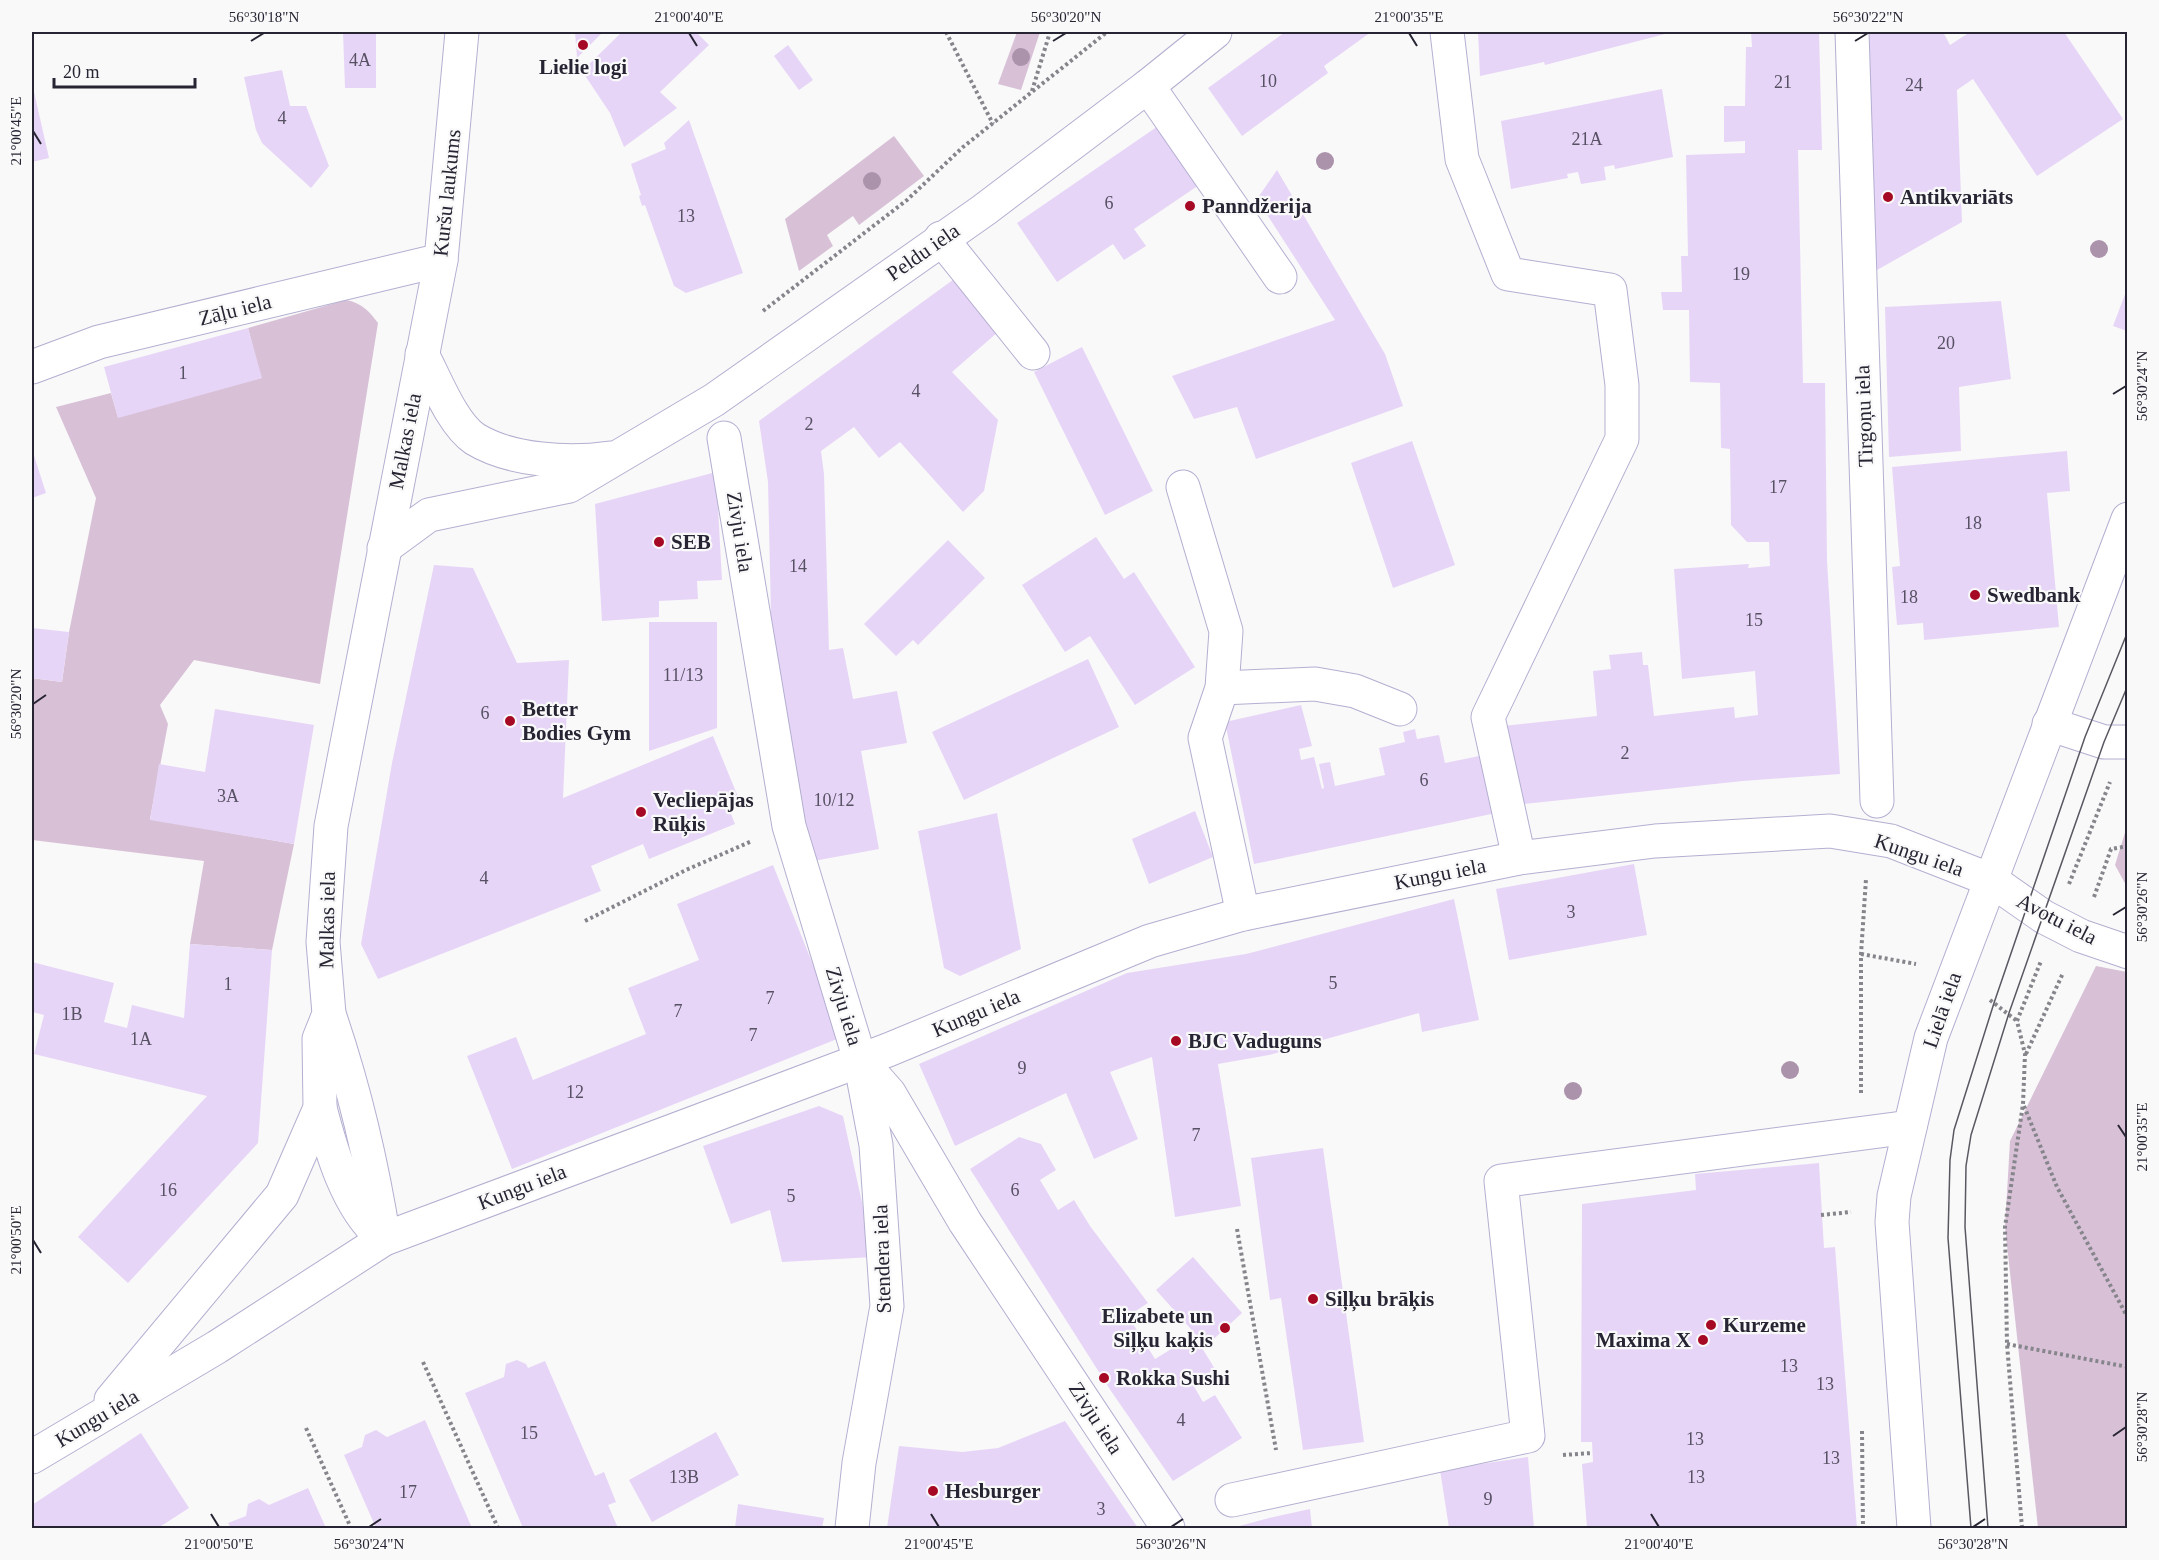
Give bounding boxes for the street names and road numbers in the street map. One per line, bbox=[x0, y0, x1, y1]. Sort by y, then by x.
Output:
street label: Kuršu laukums bbox=[428, 128, 466, 258]
street label: Peldu iela bbox=[882, 218, 965, 286]
street label: Zāļu iela bbox=[196, 289, 274, 331]
street label: Tirgoņu iela bbox=[1850, 364, 1878, 467]
street label: Malkas iela bbox=[384, 390, 426, 491]
street label: Zivju iela bbox=[722, 490, 758, 575]
street label: Kungu iela bbox=[1871, 829, 1967, 882]
street label: Kungu iela bbox=[1392, 853, 1488, 895]
street label: Malkas iela bbox=[314, 870, 340, 969]
street label: Avotu iela bbox=[2013, 889, 2102, 950]
street label: Zivju iela bbox=[821, 964, 868, 1049]
street label: Lielā iela bbox=[1918, 968, 1966, 1051]
street label: Kungu iela bbox=[929, 984, 1024, 1042]
street label: Kungu iela bbox=[474, 1159, 570, 1215]
street label: Stendera iela bbox=[868, 1203, 896, 1314]
street label: Zivju iela bbox=[1064, 1377, 1129, 1459]
street label: Kungu iela bbox=[51, 1383, 143, 1452]

